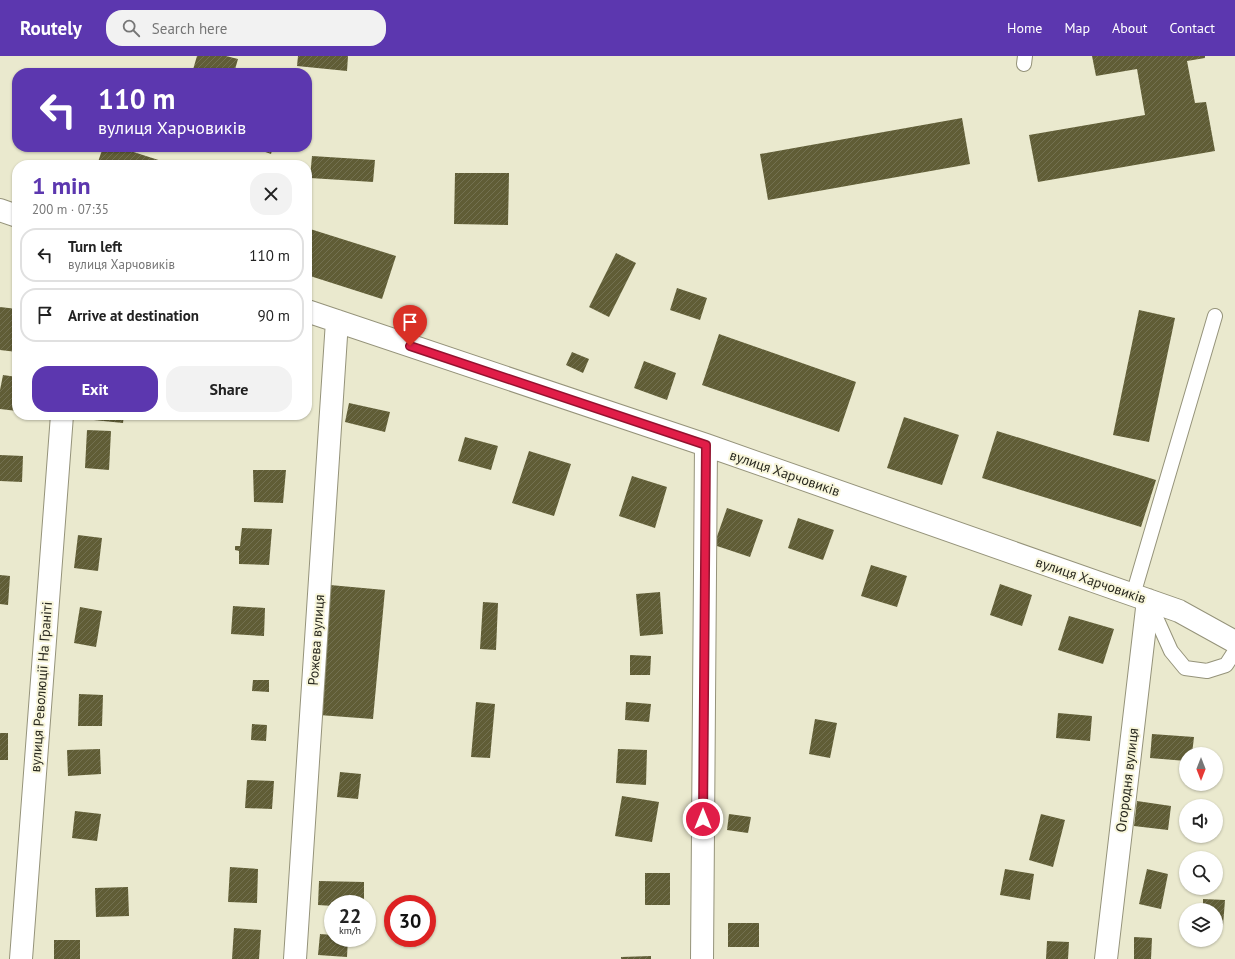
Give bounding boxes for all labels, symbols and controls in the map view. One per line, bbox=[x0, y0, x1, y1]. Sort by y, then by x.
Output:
search box bbox=[106, 10, 386, 46]
text: Routely bbox=[20, 16, 82, 40]
icon: search bbox=[120, 17, 142, 39]
text: Search here bbox=[152, 19, 227, 38]
text: Home bbox=[1007, 19, 1042, 37]
text: Map bbox=[1064, 19, 1090, 37]
text: About bbox=[1112, 19, 1148, 37]
text: Contact bbox=[1170, 19, 1215, 37]
text: 110 m bbox=[98, 80, 175, 117]
icon: left bbox=[32, 84, 84, 136]
text: вулиця Харчовиків bbox=[98, 116, 246, 139]
text: 1 min bbox=[32, 170, 91, 201]
button: close bbox=[250, 173, 292, 215]
text: 200 m · 07:35 bbox=[32, 201, 109, 218]
text: Turn left bbox=[68, 237, 122, 256]
icon: left bbox=[34, 244, 56, 266]
text: 110 m bbox=[249, 246, 290, 265]
text: вулиця Харчовиків bbox=[68, 256, 175, 273]
icon: arrive bbox=[34, 304, 56, 326]
pin bbox=[393, 305, 427, 346]
text: Arrive at destination bbox=[68, 306, 199, 325]
text: 90 m bbox=[257, 306, 290, 325]
icon: arrive bbox=[399, 311, 421, 333]
button: Exit bbox=[32, 366, 158, 412]
button: Share bbox=[166, 366, 292, 412]
street label: вулиця Харчовиків bbox=[728, 446, 842, 500]
street label: вулиця Харчовиків bbox=[1034, 553, 1148, 607]
street label: Рожева вулиця bbox=[304, 594, 328, 686]
street label: вулиця Революції На Граніті bbox=[26, 601, 56, 773]
street label: Огородня вулиця bbox=[1112, 727, 1142, 833]
north arrow bbox=[1179, 747, 1223, 791]
map controls bbox=[1179, 747, 1223, 947]
position arrow bbox=[682, 798, 724, 840]
button: sound bbox=[1179, 799, 1223, 843]
button: search bbox=[1179, 851, 1223, 895]
speed limit sign: 30 bbox=[384, 895, 436, 947]
text: 22 bbox=[339, 903, 361, 929]
button: layers bbox=[1179, 903, 1223, 947]
text: km/h bbox=[339, 924, 361, 937]

